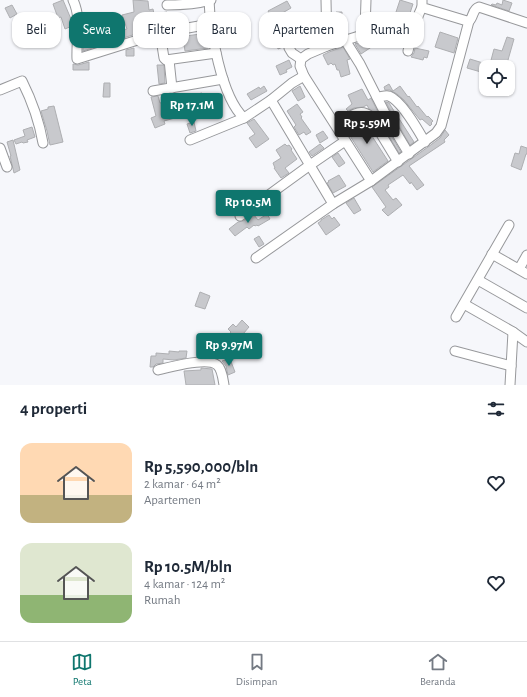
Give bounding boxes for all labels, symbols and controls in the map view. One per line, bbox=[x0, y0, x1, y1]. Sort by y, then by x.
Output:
chip: Beli bbox=[12, 12, 61, 48]
chip: Sewa bbox=[69, 12, 125, 48]
chip: Filter bbox=[133, 12, 189, 48]
chip: Baru bbox=[197, 12, 251, 48]
chip: Apartemen bbox=[259, 12, 348, 48]
chip: Rumah bbox=[356, 12, 424, 48]
map controls bbox=[479, 60, 515, 96]
button: locate bbox=[479, 60, 515, 96]
pin: Rp 17.1M bbox=[151, 93, 233, 127]
text: Rp 17.1M bbox=[170, 99, 214, 112]
pin: Rp 5.59M bbox=[326, 111, 408, 145]
text: Rp 5.59M bbox=[344, 117, 390, 130]
pin: Rp 10.5M bbox=[207, 190, 289, 224]
text: Rp 10.5M bbox=[225, 196, 271, 209]
pin: Rp 9.97M bbox=[188, 333, 270, 367]
text: Rp 9.97M bbox=[205, 339, 253, 352]
icon: filters bbox=[485, 398, 507, 420]
text: 4 properti bbox=[20, 400, 87, 417]
text: Rp 5,590,000/bln bbox=[144, 458, 258, 475]
icon: home bbox=[52, 459, 100, 507]
icon: heart bbox=[485, 472, 507, 494]
text: 2 kamar · 64 m² bbox=[144, 478, 221, 491]
text: Apartemen bbox=[144, 494, 201, 507]
text: Rp 10.5M/bln bbox=[144, 558, 232, 575]
icon: home bbox=[52, 559, 100, 607]
icon: heart bbox=[485, 572, 507, 594]
text: 4 kamar · 124 m² bbox=[144, 578, 225, 591]
text: Rumah bbox=[144, 594, 181, 607]
tab: Peta bbox=[71, 651, 93, 688]
tab: Disimpan bbox=[236, 651, 277, 688]
tab: Beranda bbox=[420, 651, 456, 688]

